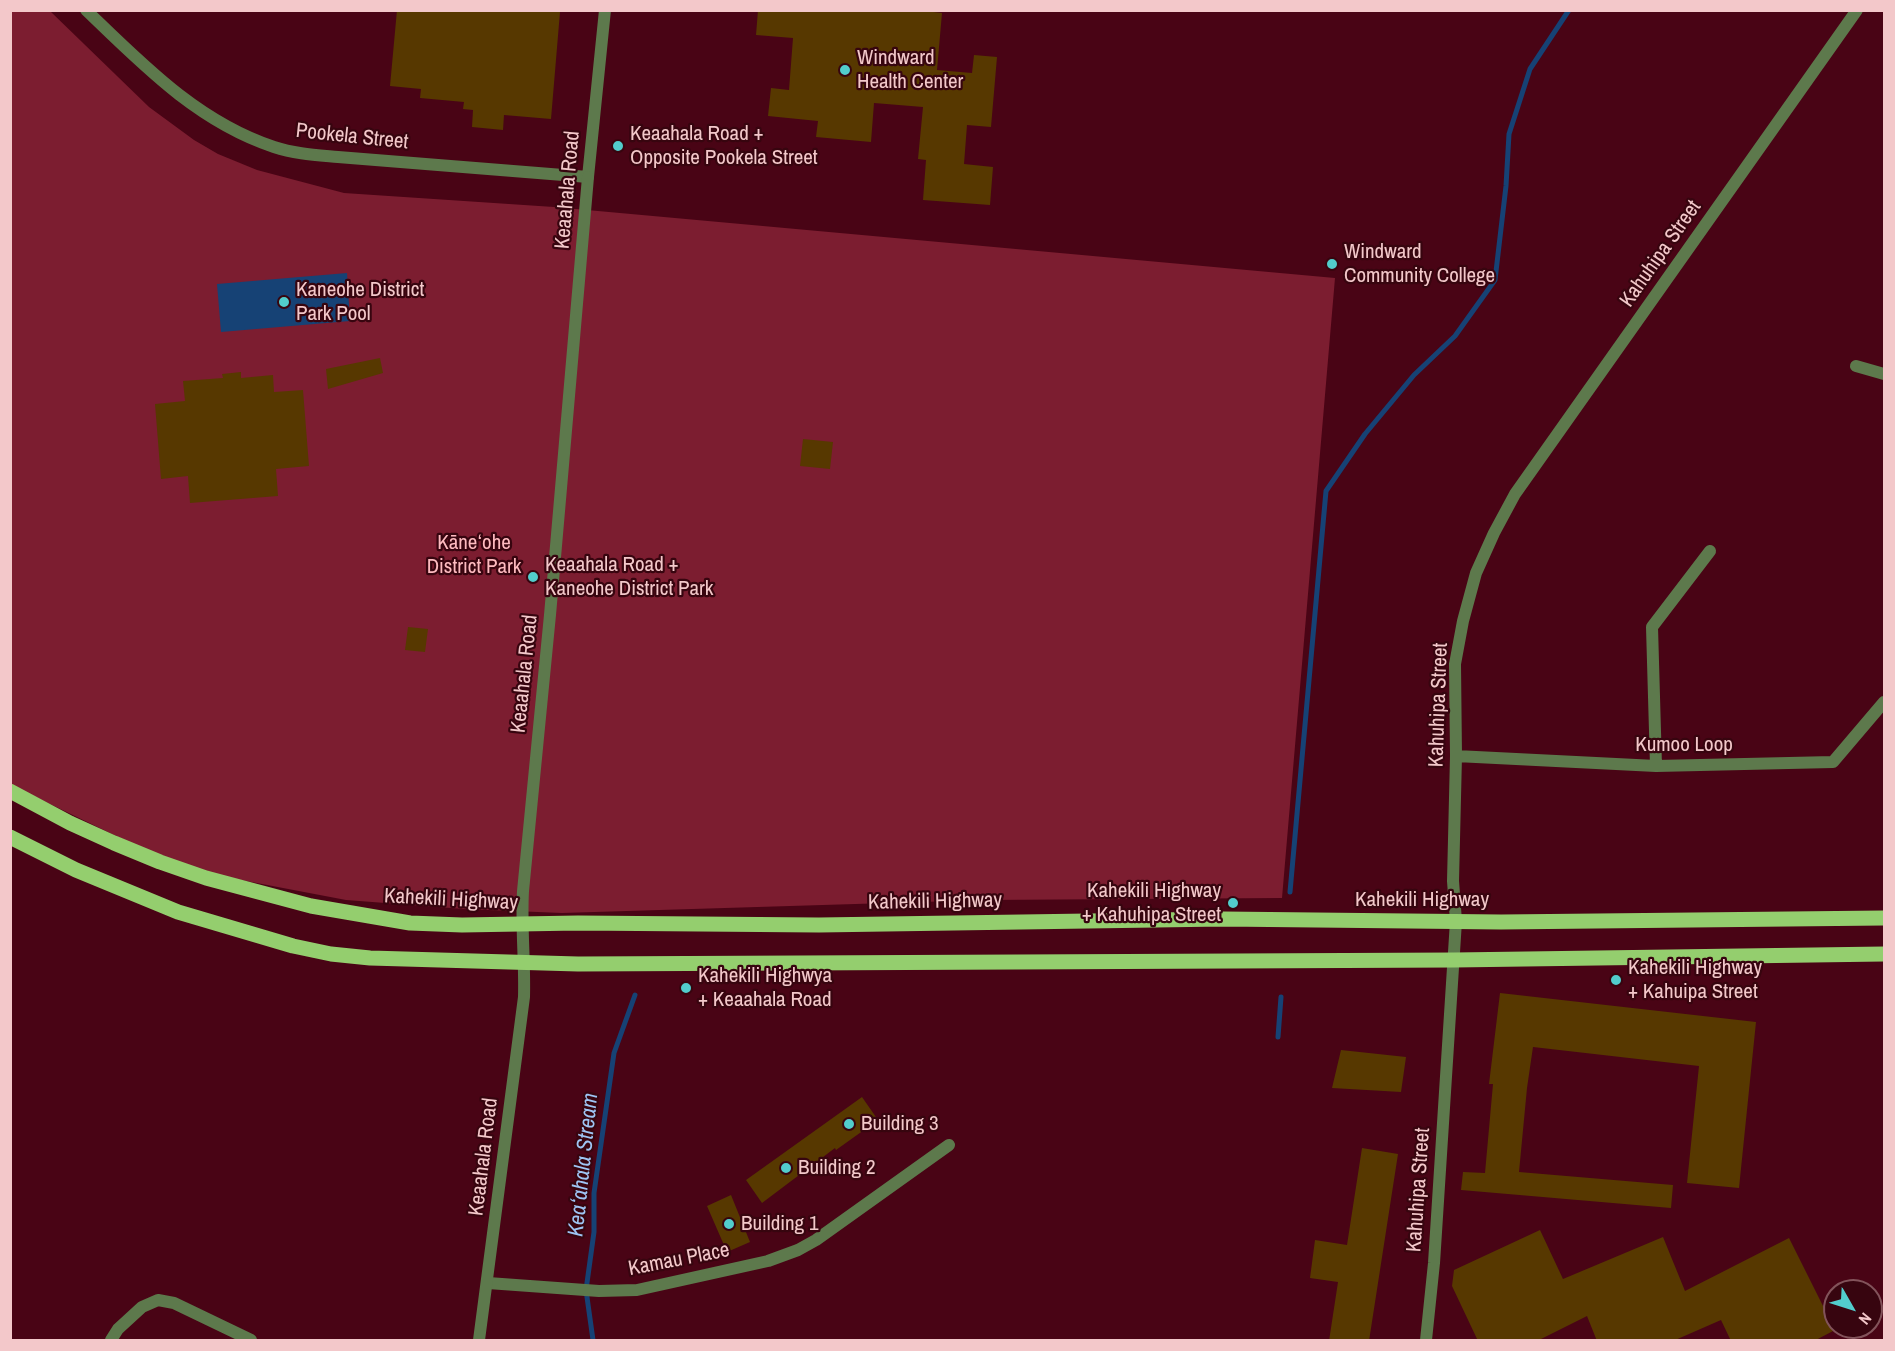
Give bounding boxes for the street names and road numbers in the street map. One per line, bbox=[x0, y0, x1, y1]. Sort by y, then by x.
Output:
street label: Pookela Street bbox=[295, 119, 409, 155]
street label: Keaahala Road bbox=[550, 130, 586, 250]
street label: Kahuhipa Street bbox=[1615, 196, 1707, 312]
street label: Keaahala Road bbox=[506, 614, 544, 734]
street label: Kahuhipa Street bbox=[1424, 642, 1454, 768]
street label: Kumoo Loop bbox=[1635, 732, 1733, 758]
street label: Kahekili Highway bbox=[383, 884, 519, 916]
street label: Kahekili Highway bbox=[1355, 887, 1489, 913]
street label: Kahekili Highway bbox=[868, 888, 1002, 916]
street label: Keaahala Road bbox=[464, 1097, 504, 1217]
street label: Kahuhipa Street bbox=[1402, 1127, 1436, 1253]
street label: Kamau Place bbox=[626, 1238, 732, 1282]

